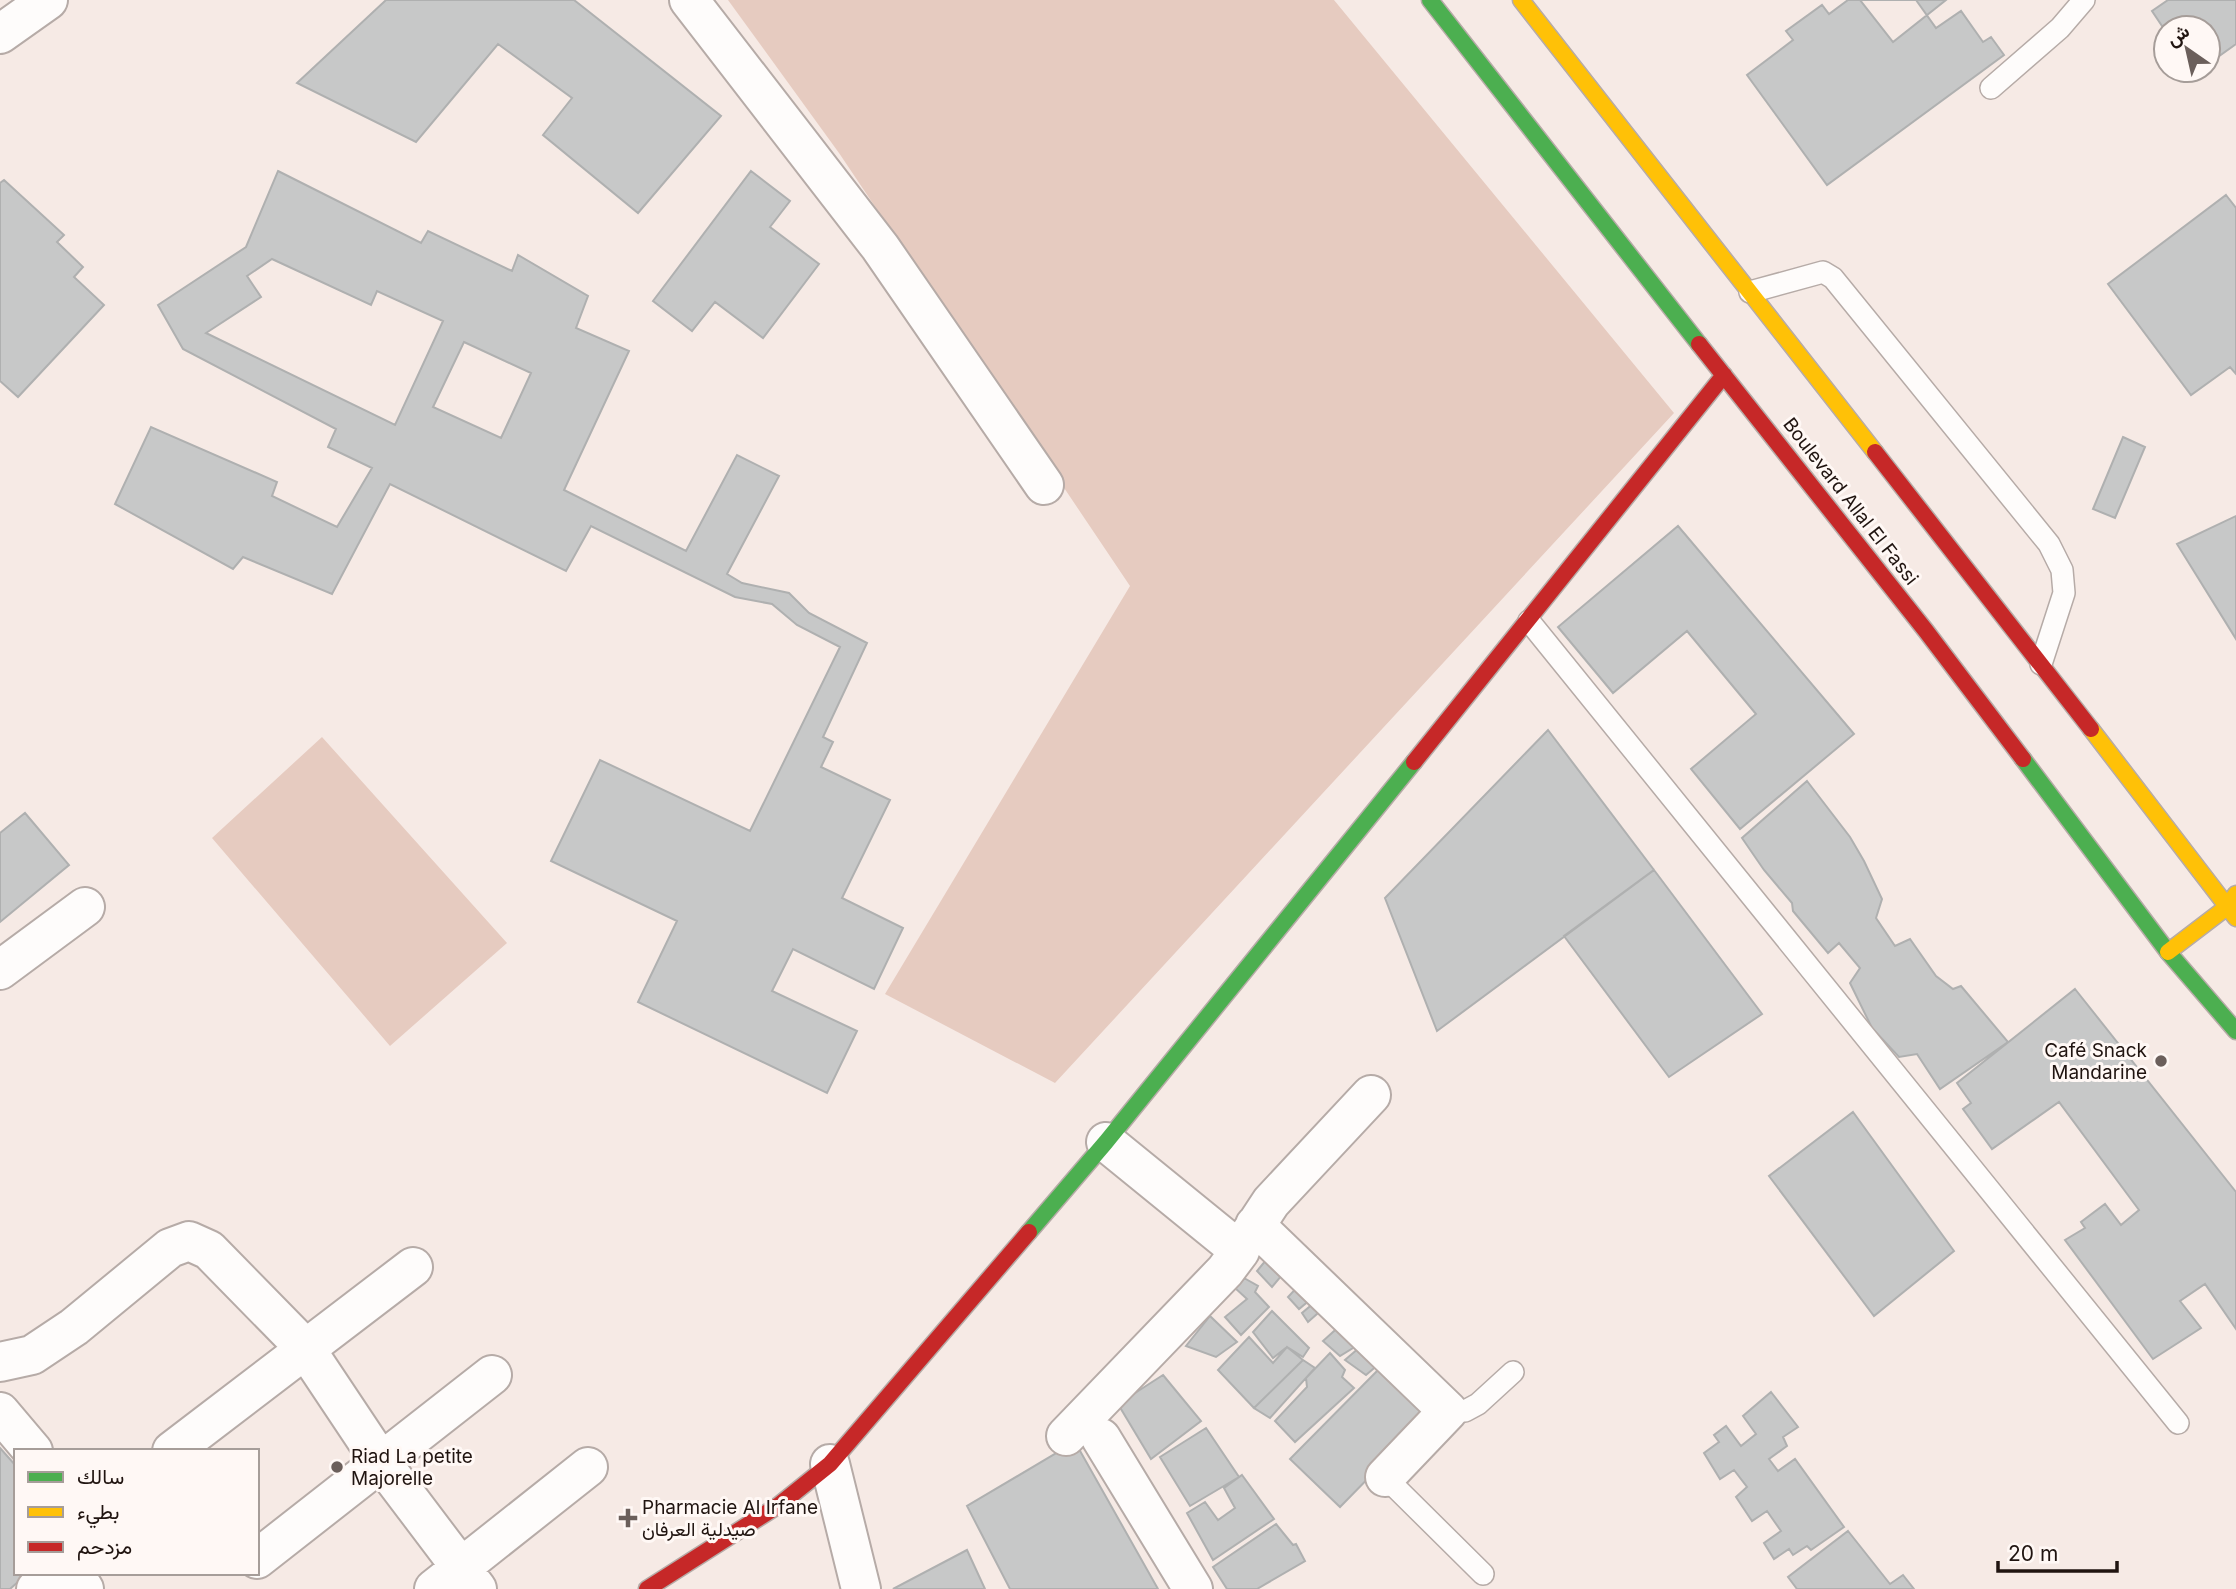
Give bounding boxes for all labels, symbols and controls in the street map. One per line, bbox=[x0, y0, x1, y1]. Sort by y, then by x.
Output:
north arrow bbox=[2152, 14, 2222, 84]
text: ش bbox=[2162, 19, 2194, 51]
street label: Boulevard Allal El Fassi bbox=[1778, 413, 1923, 589]
place label: Café Snack Mandarine bbox=[2044, 1039, 2148, 1084]
marker: Café Snack Mandarine bbox=[2153, 1053, 2169, 1069]
place label: Riad La petite Majorelle bbox=[351, 1445, 473, 1490]
legend bbox=[14, 1449, 259, 1575]
marker: Riad La petite Majorelle bbox=[329, 1459, 345, 1475]
text: سالك bbox=[77, 1464, 124, 1489]
place label: Pharmacie Al Irfane صيدلية العرفان bbox=[642, 1496, 818, 1541]
text: بطيء bbox=[77, 1499, 120, 1529]
marker: Pharmacie Al Irfane صيدلية العرفان bbox=[620, 1510, 636, 1526]
scale bar bbox=[1998, 1530, 2117, 1574]
text: مزدحم bbox=[77, 1534, 132, 1561]
text: 20 m bbox=[2008, 1541, 2058, 1566]

